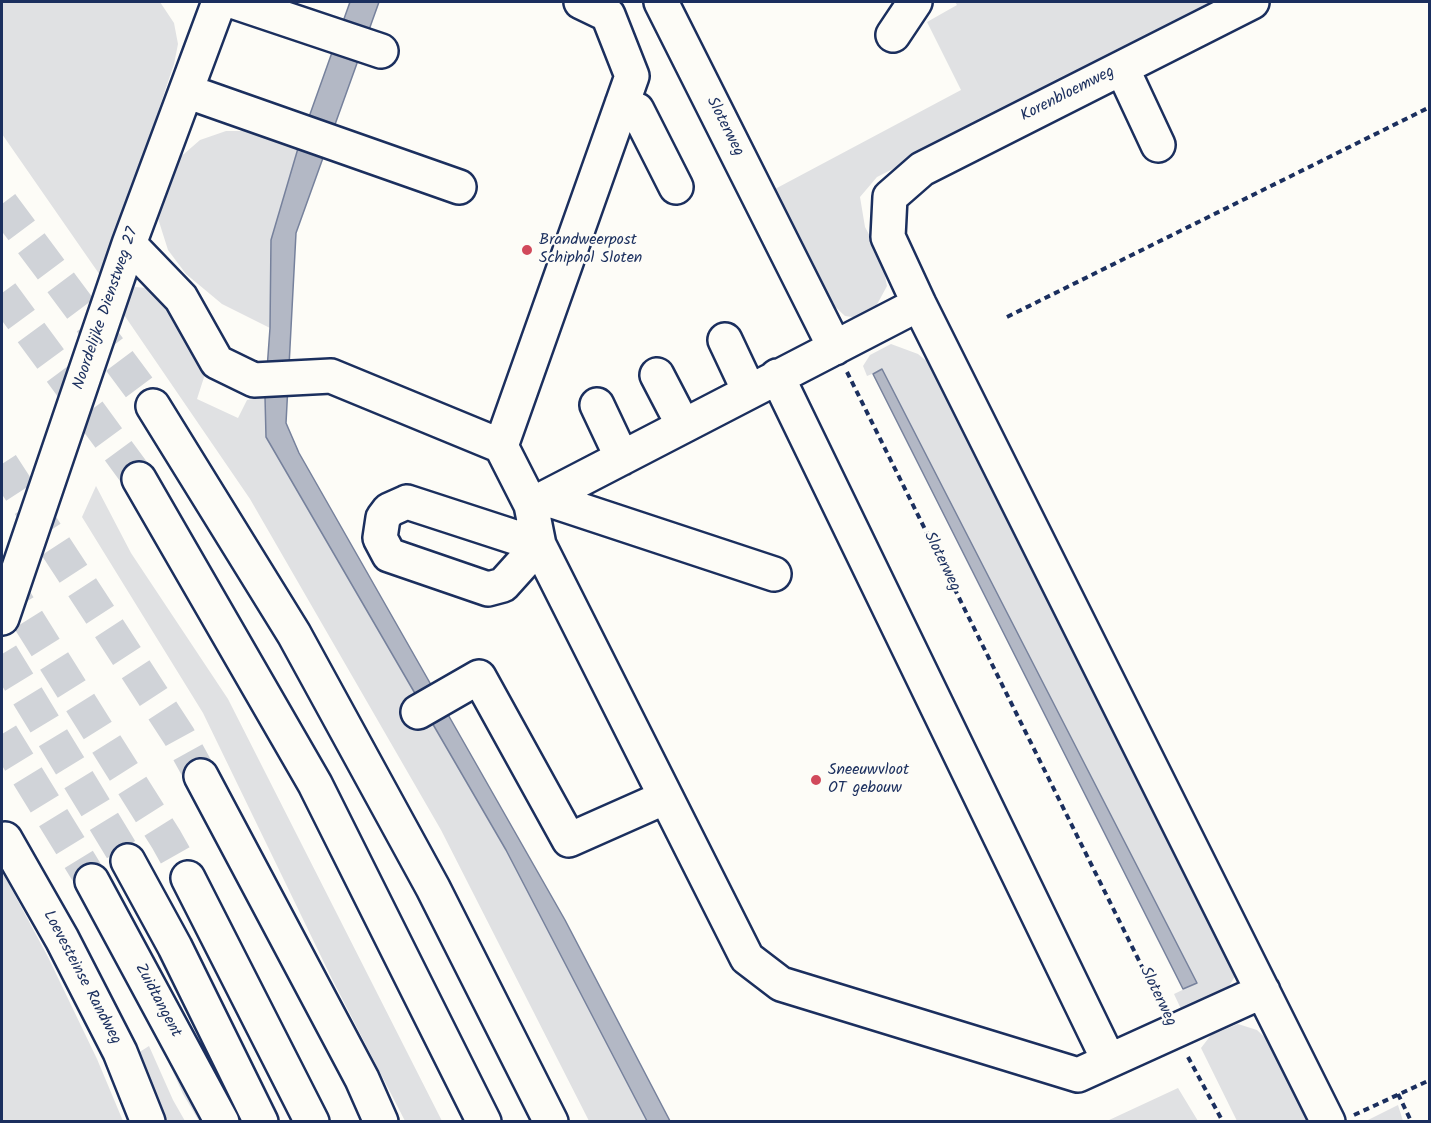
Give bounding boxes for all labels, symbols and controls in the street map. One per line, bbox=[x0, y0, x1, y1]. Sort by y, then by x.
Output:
street label: Korenbloemweg bbox=[1018, 63, 1118, 127]
street label: Sloterweg bbox=[701, 94, 747, 160]
street label: Noordelijke Dienstweg 27 bbox=[70, 225, 144, 393]
place label: Brandweerpost Schiphol Sloten bbox=[539, 231, 642, 269]
marker: Brandweerpost Schiphol Sloten bbox=[520, 243, 534, 257]
street label: Sloterweg bbox=[918, 529, 964, 595]
place label: Sneeuwvloot OT gebouw bbox=[828, 761, 909, 799]
marker: Sneeuwvloot OT gebouw bbox=[809, 773, 823, 787]
street label: Loevesteinse Randweg bbox=[38, 908, 124, 1048]
street label: Zuidtangent bbox=[129, 961, 185, 1041]
street label: Sloterweg bbox=[1134, 964, 1180, 1030]

